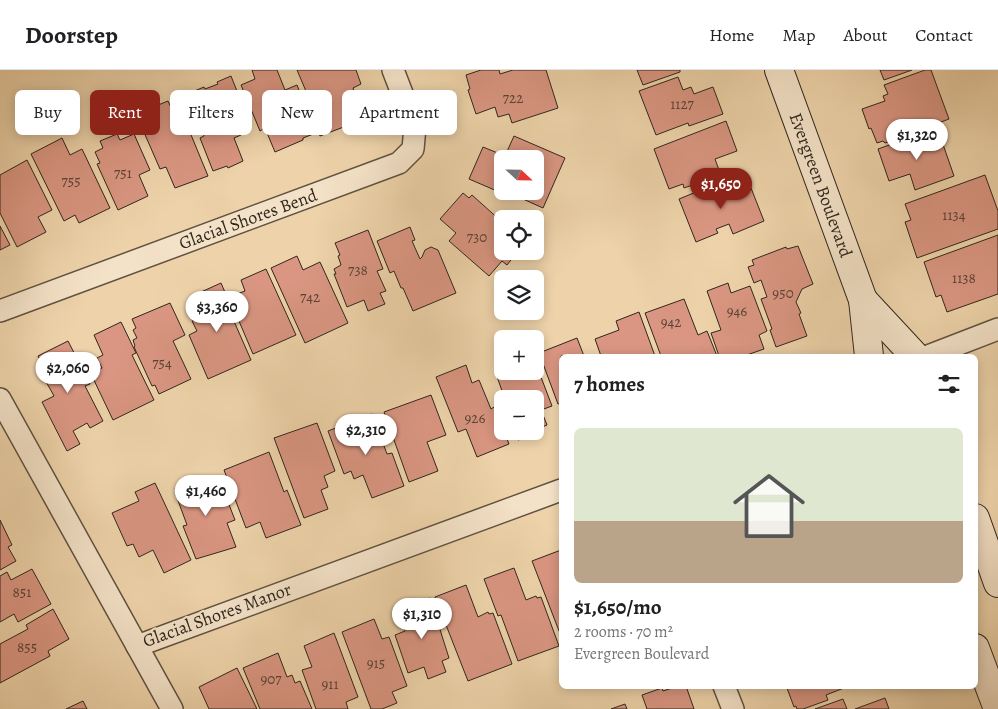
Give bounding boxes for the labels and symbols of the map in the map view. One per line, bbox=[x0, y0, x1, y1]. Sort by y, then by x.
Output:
house number: 722 bbox=[503, 88, 523, 108]
house number: 1127 bbox=[670, 94, 695, 114]
street label: Evergreen Boulevard bbox=[784, 109, 858, 261]
pin: $1,320 bbox=[876, 118, 958, 161]
north arrow bbox=[494, 150, 544, 200]
house number: 751 bbox=[114, 163, 132, 183]
pin: $1,650 bbox=[680, 168, 762, 210]
house number: 755 bbox=[61, 171, 81, 191]
street label: Glacial Shores Bend bbox=[176, 183, 321, 255]
house number: 1134 bbox=[942, 205, 966, 225]
house number: 730 bbox=[467, 227, 487, 247]
house number: 738 bbox=[348, 260, 368, 280]
house number: 1138 bbox=[952, 268, 976, 288]
house number: 950 bbox=[772, 283, 794, 303]
house number: 742 bbox=[300, 287, 320, 307]
pin: $3,360 bbox=[176, 290, 258, 333]
house number: 946 bbox=[727, 301, 747, 321]
house number: 942 bbox=[661, 312, 681, 332]
pin: $2,060 bbox=[27, 352, 109, 394]
house number: 754 bbox=[152, 353, 172, 373]
house number: 926 bbox=[465, 408, 486, 428]
pin: $2,310 bbox=[325, 414, 407, 456]
pin: $1,460 bbox=[165, 474, 247, 517]
street label: Glacial Shores Manor bbox=[139, 577, 295, 653]
house number: 851 bbox=[13, 582, 31, 602]
pin: $1,310 bbox=[381, 598, 463, 640]
house number: 855 bbox=[17, 637, 37, 657]
house number: 915 bbox=[367, 653, 385, 673]
house number: 907 bbox=[260, 669, 282, 689]
house number: 911 bbox=[321, 674, 339, 694]

